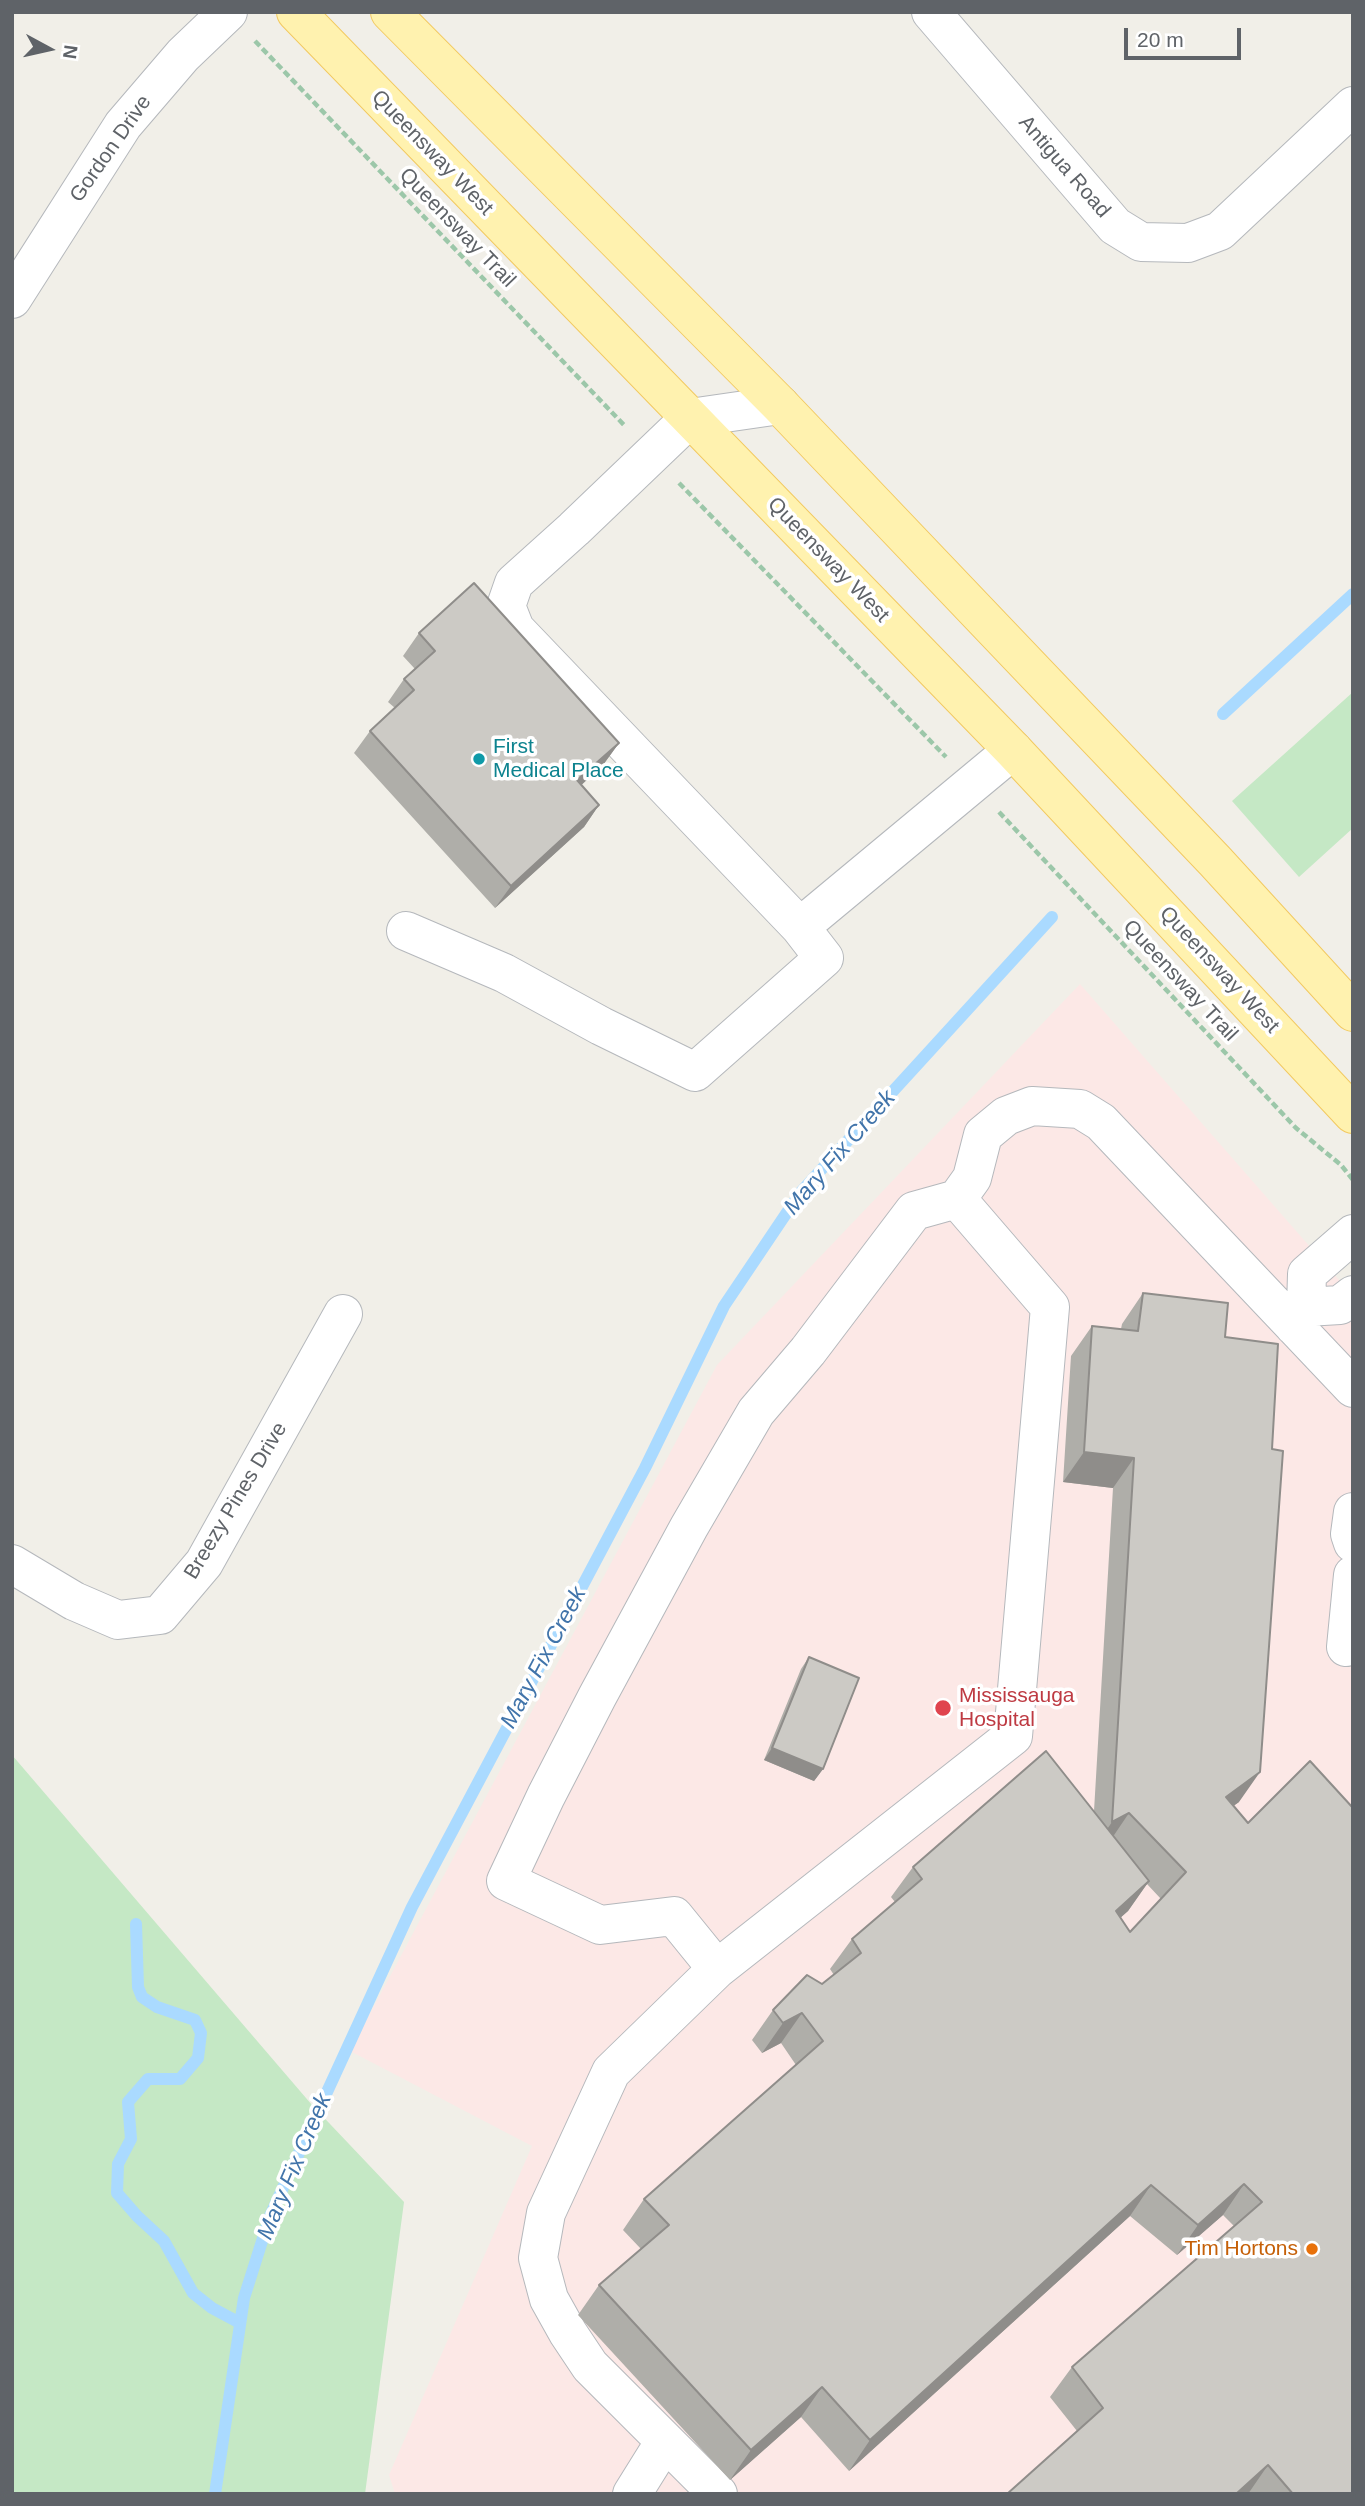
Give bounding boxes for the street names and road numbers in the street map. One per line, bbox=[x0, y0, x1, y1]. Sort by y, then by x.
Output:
street label: Queensway West bbox=[366, 85, 498, 221]
street label: Gordon Drive bbox=[65, 91, 157, 207]
street label: Antigua Road bbox=[1013, 111, 1115, 223]
street label: Queensway Trail bbox=[393, 163, 521, 293]
street label: Queensway West bbox=[762, 492, 894, 628]
street label: Queensway West bbox=[1154, 901, 1284, 1039]
street label: Queensway Trail bbox=[1117, 915, 1243, 1047]
street label: Breezy Pines Drive bbox=[179, 1418, 293, 1584]

